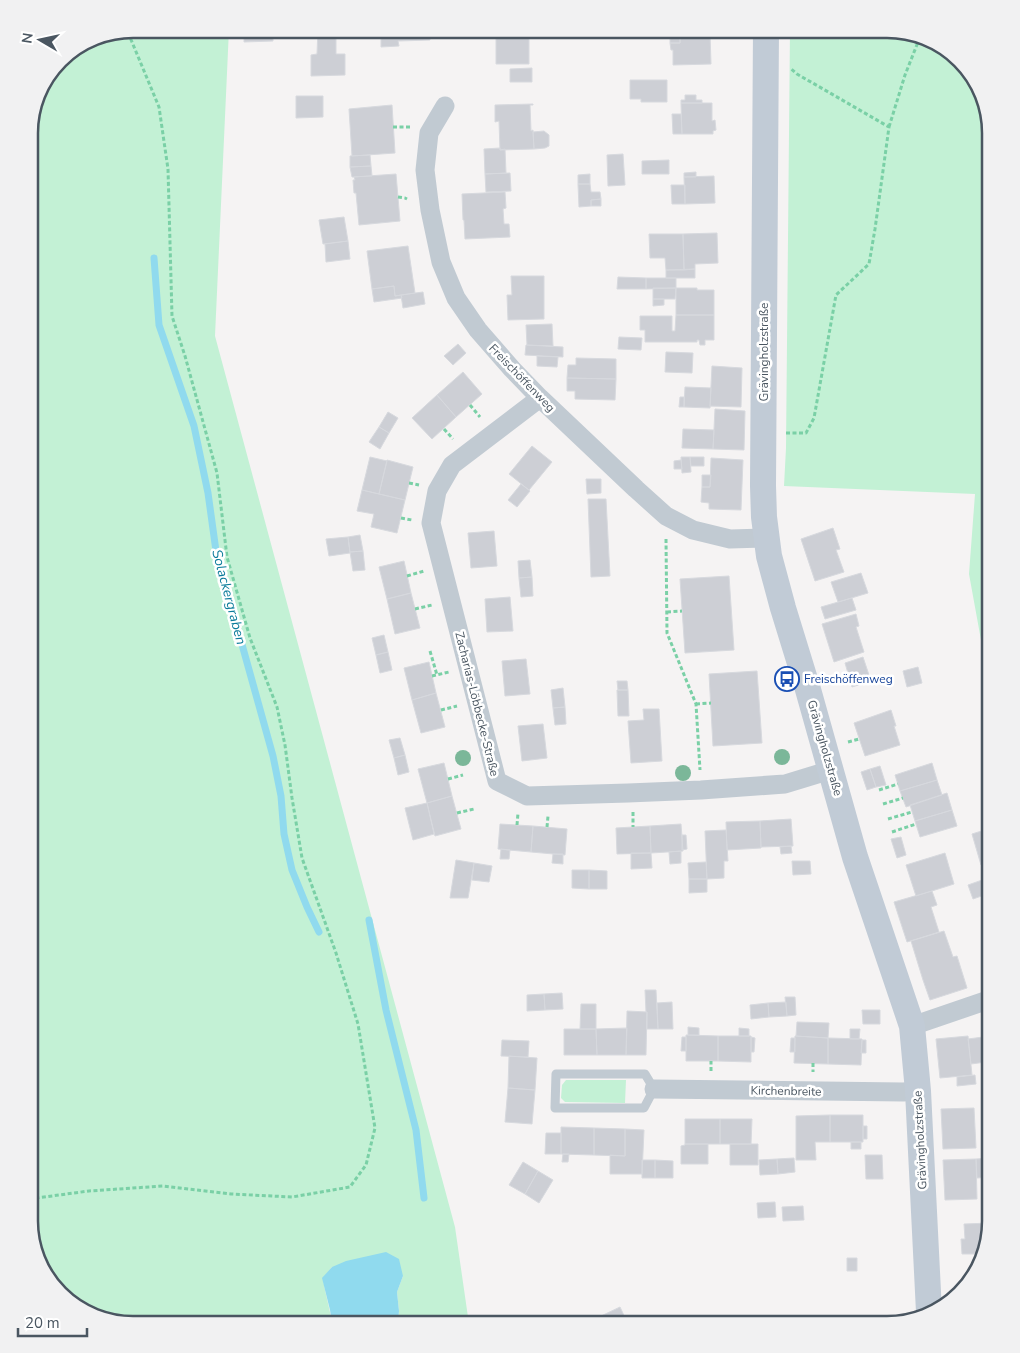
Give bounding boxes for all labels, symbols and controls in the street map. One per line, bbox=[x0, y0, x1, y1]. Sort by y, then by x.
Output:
north arrow bbox=[15, 15, 65, 65]
text: N bbox=[17, 31, 38, 45]
street label: Grävingholzstraße bbox=[756, 303, 772, 401]
street label: Freischöffenweg bbox=[485, 341, 559, 415]
water label: Solackergraben bbox=[207, 547, 251, 647]
street label: Zacharias-Löbbecke-Straße bbox=[451, 630, 503, 778]
bus stop icon: Freischöffenweg bbox=[774, 666, 800, 692]
place label: Freischöffenweg bbox=[804, 671, 893, 687]
street label: Grävingholzstraße bbox=[804, 698, 846, 798]
street label: Kirchenbreite bbox=[750, 1082, 822, 1100]
street label: Grävingholzstraße bbox=[909, 1090, 931, 1190]
scale bar bbox=[18, 1306, 86, 1338]
text: 20 m bbox=[25, 1313, 60, 1333]

